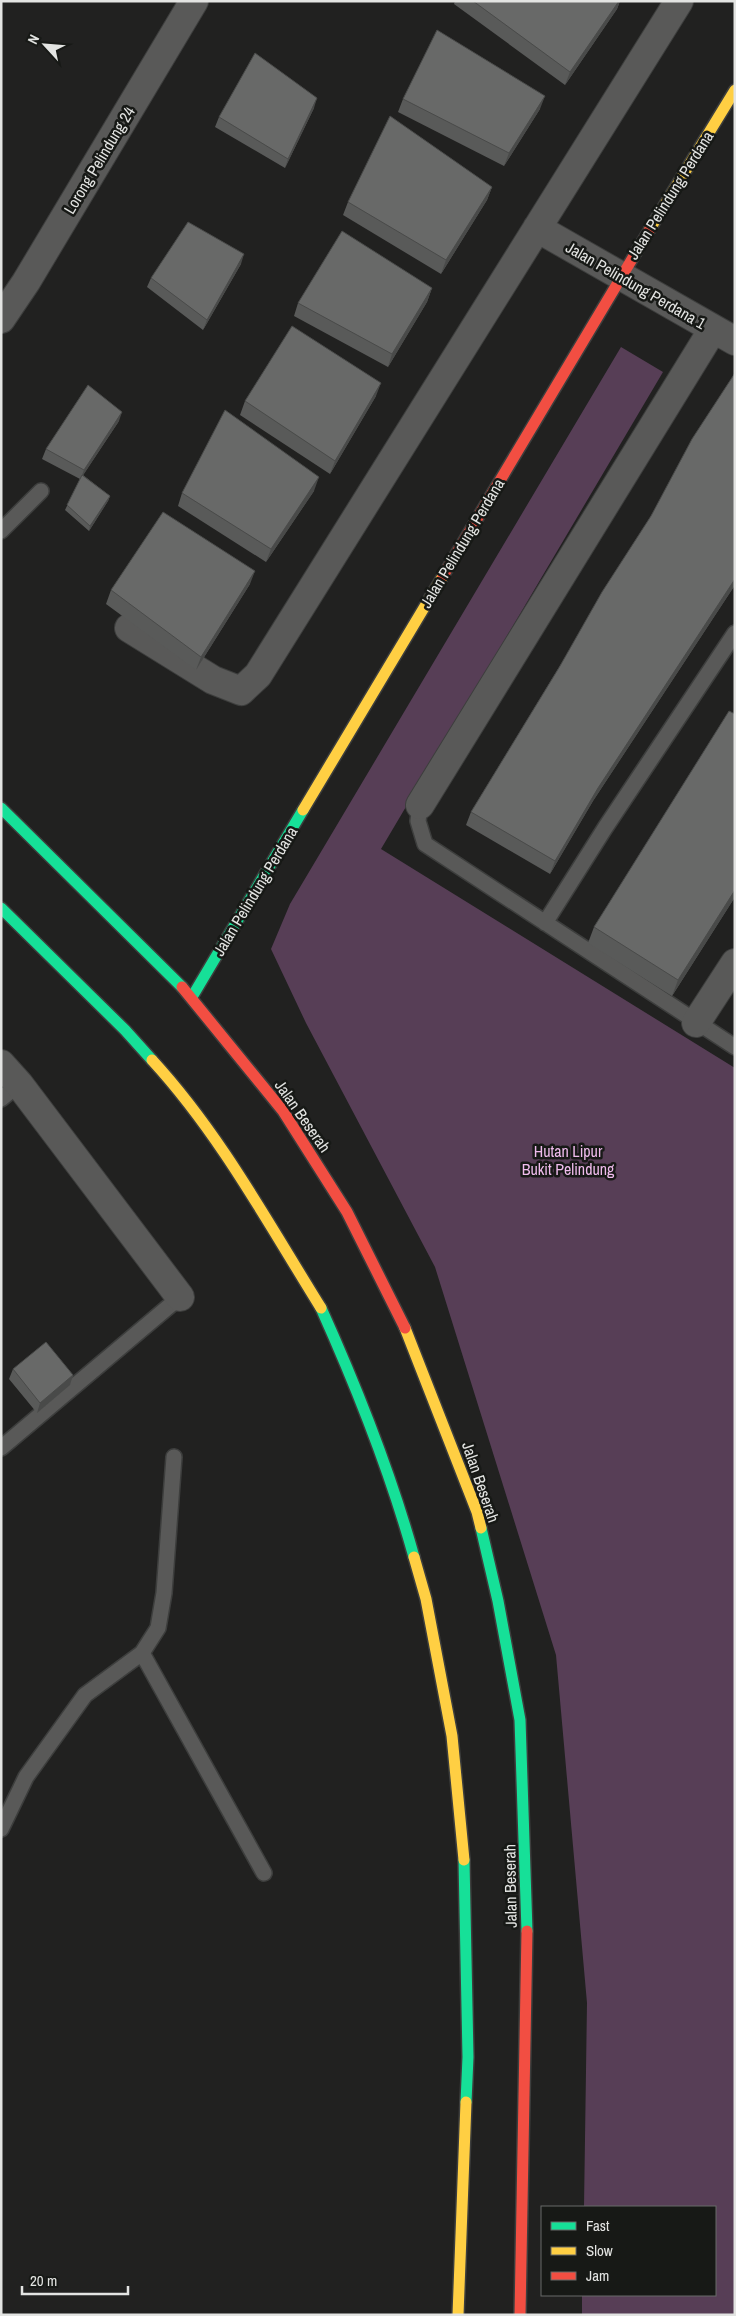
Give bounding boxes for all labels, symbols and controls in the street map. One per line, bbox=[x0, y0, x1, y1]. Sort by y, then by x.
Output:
north arrow bbox=[20, 20, 70, 70]
text: N bbox=[23, 32, 43, 47]
street label: Lorong Pelindung 24 bbox=[58, 102, 140, 218]
street label: Jalan Pelindung Perdana bbox=[622, 126, 719, 263]
street label: Jalan Pelindung Perdana 1 bbox=[562, 236, 711, 334]
street label: Jalan Pelindung Perdana bbox=[415, 474, 510, 612]
street label: Jalan Pelindung Perdana bbox=[208, 822, 303, 960]
street label: Jalan Beserah bbox=[270, 1075, 336, 1157]
park label: Hutan Lipur Bukit Pelindung bbox=[522, 1140, 615, 1180]
street label: Jalan Beserah bbox=[457, 1439, 505, 1525]
street label: Jalan Beserah bbox=[498, 1844, 522, 1928]
legend bbox=[541, 2206, 716, 2296]
text: Fast bbox=[586, 2215, 610, 2236]
text: Slow bbox=[586, 2240, 613, 2261]
scale bar bbox=[22, 2264, 129, 2296]
text: Jam bbox=[586, 2265, 609, 2286]
text: 20 m bbox=[30, 2270, 57, 2291]

